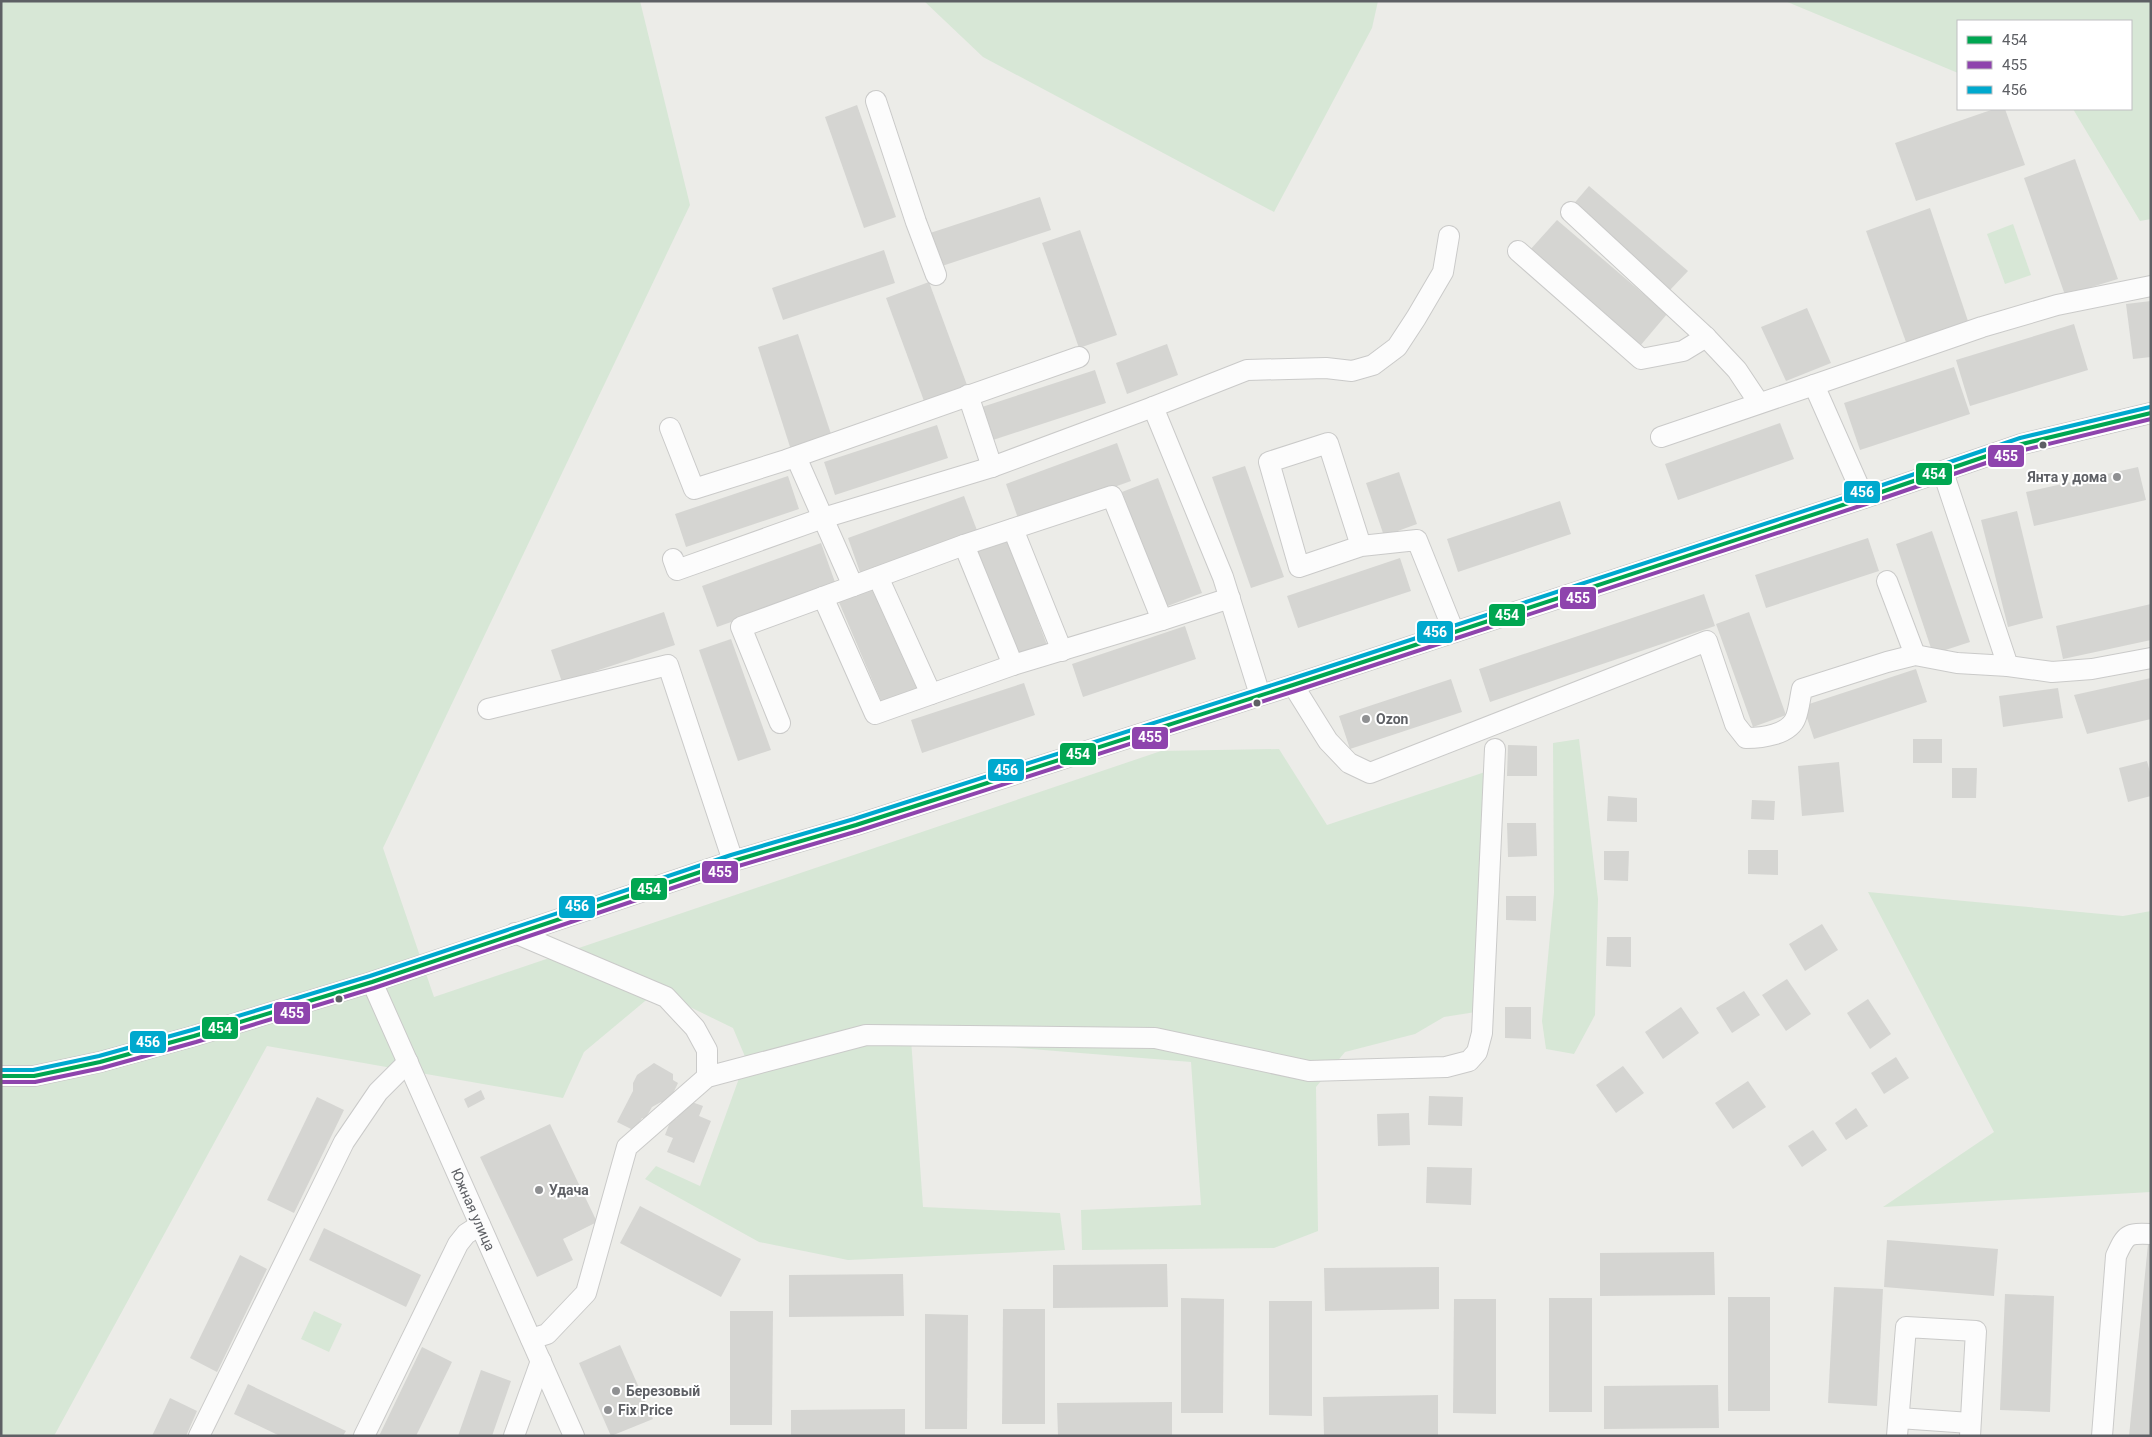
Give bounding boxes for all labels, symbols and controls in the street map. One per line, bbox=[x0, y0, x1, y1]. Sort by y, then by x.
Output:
legend bbox=[1957, 20, 2132, 110]
text: 454 bbox=[2002, 31, 2028, 49]
text: 455 bbox=[2002, 56, 2027, 74]
text: 456 bbox=[2002, 81, 2027, 99]
unlabelled marker bbox=[2038, 440, 2048, 450]
line badge: 455 bbox=[1987, 444, 2025, 468]
text: 455 bbox=[1994, 448, 2018, 464]
line badge: 454 bbox=[1915, 462, 1953, 486]
text: 454 bbox=[1922, 466, 1946, 482]
place label: Янта у дома bbox=[2026, 469, 2108, 485]
marker: Янта у дома bbox=[2111, 471, 2123, 483]
line badge: 456 bbox=[1843, 480, 1881, 504]
text: 456 bbox=[1850, 484, 1874, 500]
line badge: 455 bbox=[1559, 586, 1597, 610]
text: 455 bbox=[1566, 590, 1590, 606]
line badge: 454 bbox=[1488, 603, 1526, 627]
text: 454 bbox=[1495, 607, 1519, 623]
line badge: 456 bbox=[1416, 620, 1454, 644]
text: 456 bbox=[1423, 624, 1447, 640]
unlabelled marker bbox=[1252, 698, 1262, 708]
place label: Ozon bbox=[1376, 711, 1409, 727]
marker: Ozon bbox=[1360, 713, 1372, 725]
line badge: 455 bbox=[1131, 726, 1169, 750]
text: 455 bbox=[1138, 729, 1162, 745]
line badge: 454 bbox=[1059, 742, 1097, 766]
text: 454 bbox=[1066, 746, 1090, 762]
line badge: 456 bbox=[987, 758, 1025, 782]
text: 456 bbox=[994, 762, 1018, 778]
line badge: 455 bbox=[701, 860, 739, 884]
text: 455 bbox=[708, 864, 732, 880]
line badge: 454 bbox=[630, 877, 668, 901]
text: 454 bbox=[637, 881, 661, 897]
line badge: 456 bbox=[558, 895, 596, 919]
text: 456 bbox=[565, 898, 589, 914]
unlabelled marker bbox=[334, 994, 344, 1004]
line badge: 455 bbox=[273, 1001, 311, 1025]
text: 455 bbox=[280, 1005, 304, 1021]
line badge: 454 bbox=[201, 1016, 239, 1040]
text: 454 bbox=[208, 1020, 232, 1036]
line badge: 456 bbox=[129, 1030, 167, 1054]
text: 456 bbox=[136, 1034, 160, 1050]
street label: Южная улица bbox=[448, 1166, 499, 1253]
place label: Удача bbox=[549, 1182, 589, 1198]
marker: Удача bbox=[533, 1184, 545, 1196]
place label: Березовый bbox=[626, 1383, 700, 1399]
marker: Березовый bbox=[610, 1385, 622, 1397]
place label: Fix Price bbox=[618, 1402, 673, 1418]
marker: Fix Price bbox=[602, 1404, 614, 1416]

